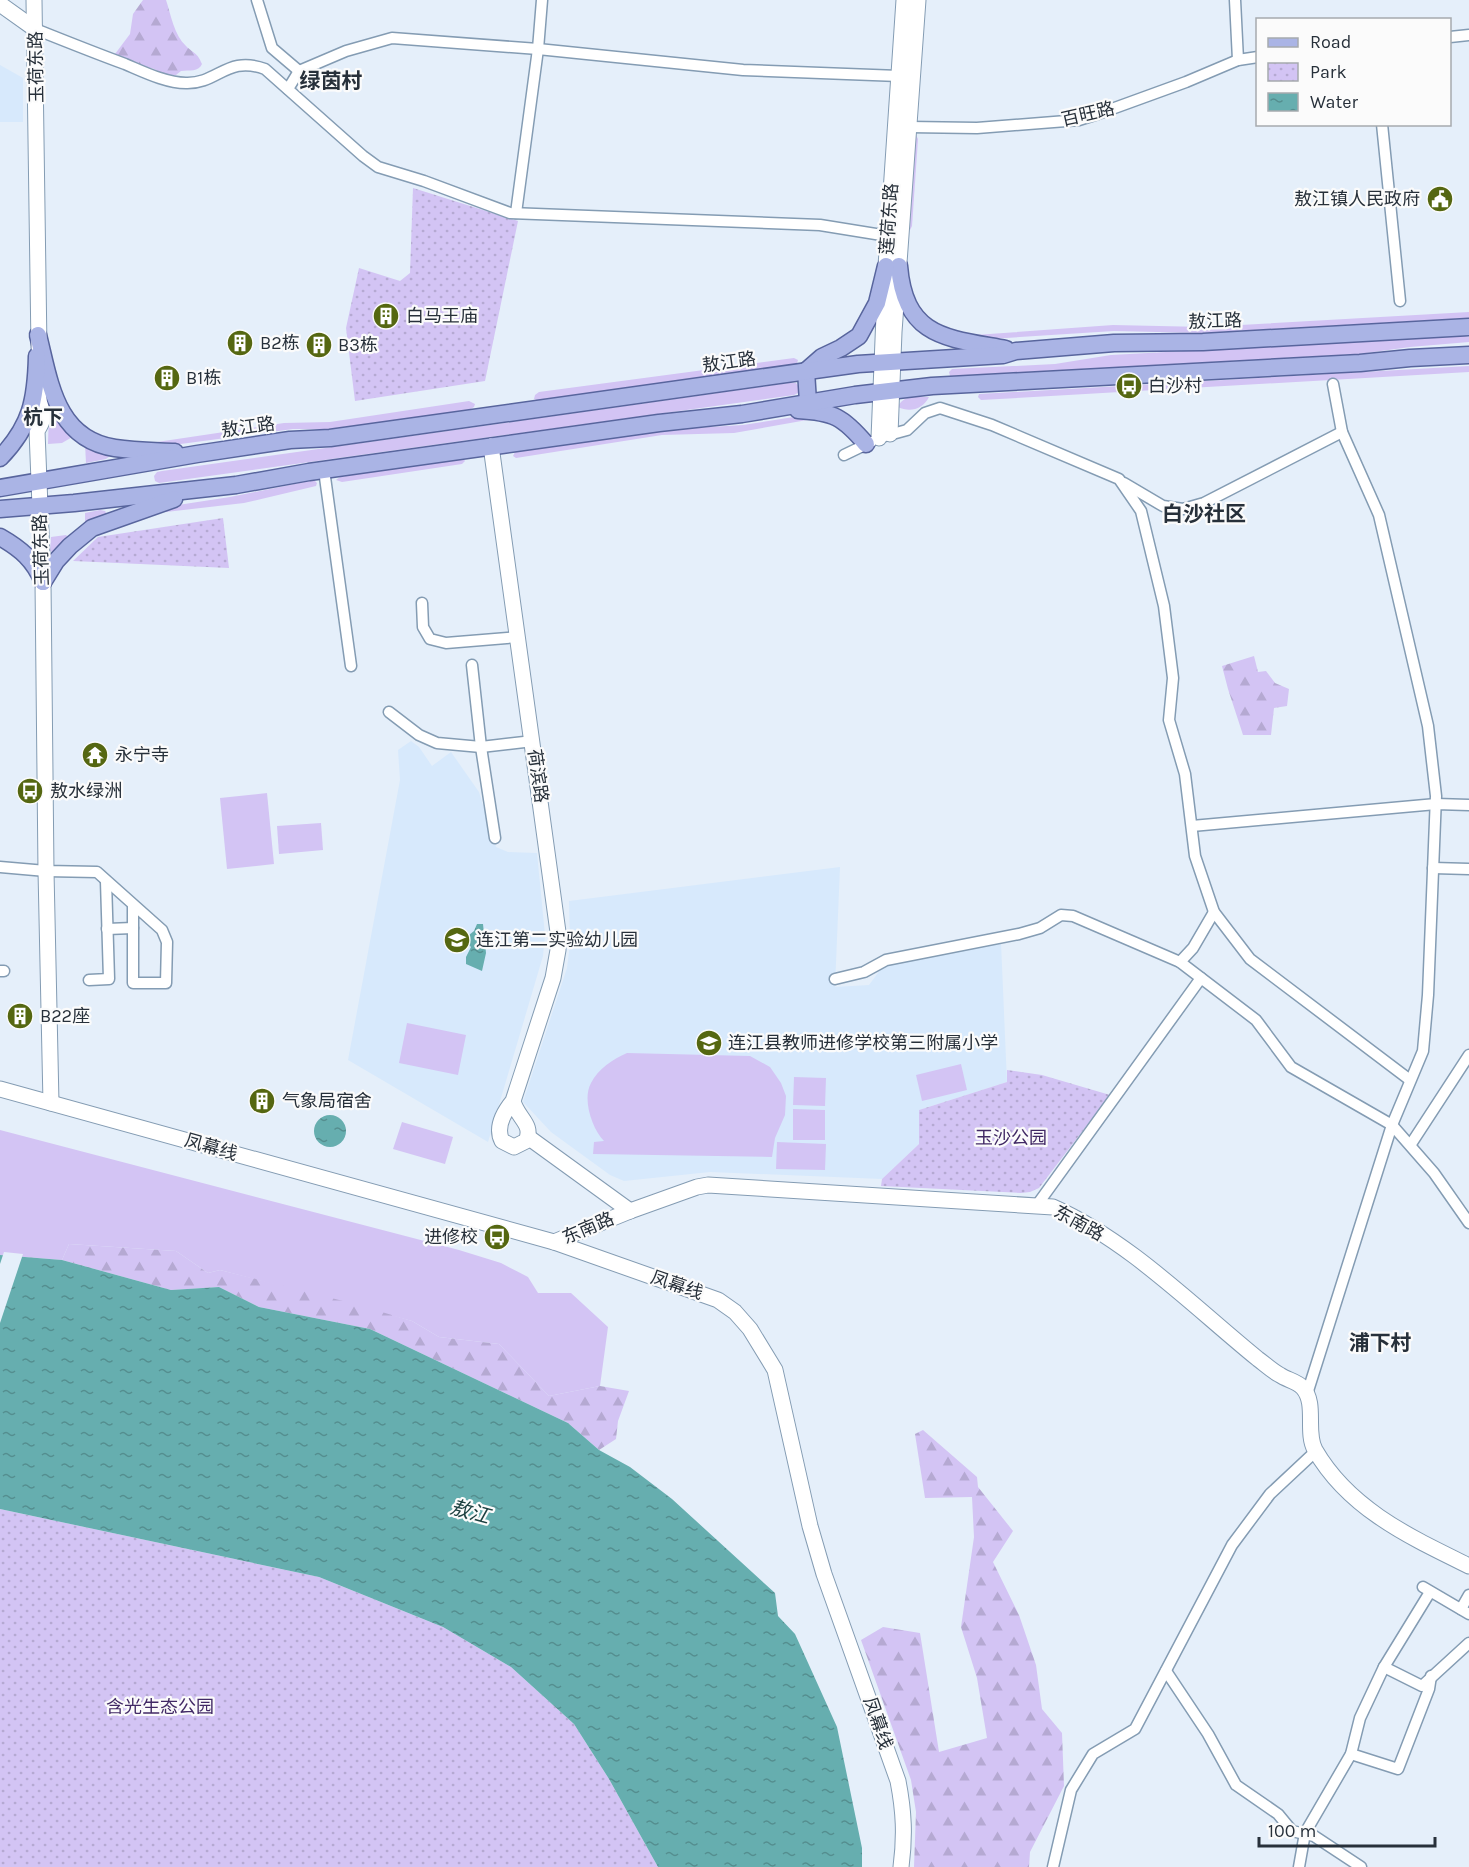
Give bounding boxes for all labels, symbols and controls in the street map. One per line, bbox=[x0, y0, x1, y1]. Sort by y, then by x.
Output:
legend bbox=[1256, 18, 1451, 126]
street label: 玉荷东路 bbox=[24, 31, 48, 103]
text: Road bbox=[1310, 31, 1351, 53]
text: Park bbox=[1310, 61, 1347, 83]
district label: 绿茵村 bbox=[300, 69, 363, 93]
text: Water bbox=[1310, 91, 1358, 113]
street label: 百旺路 bbox=[1059, 97, 1117, 131]
street label: 莲荷东路 bbox=[876, 182, 902, 256]
public building icon: 敖江镇人民政府 bbox=[1425, 184, 1455, 214]
place label: 敖江镇人民政府 bbox=[1294, 188, 1420, 210]
building icon: 白马王庙 bbox=[371, 301, 401, 331]
place label: 白马王庙 bbox=[406, 305, 478, 327]
street label: 敖江路 bbox=[1188, 309, 1242, 333]
building icon: B2栋 bbox=[225, 328, 255, 358]
building icon: B3栋 bbox=[304, 330, 334, 360]
place label: B2栋 bbox=[260, 332, 300, 354]
place label: B3栋 bbox=[338, 334, 378, 356]
street label: 敖江路 bbox=[701, 347, 757, 377]
building icon: B1栋 bbox=[152, 363, 182, 393]
place label: B1栋 bbox=[186, 367, 221, 389]
bus stop icon: 白沙村 bbox=[1114, 371, 1144, 401]
place label: 白沙村 bbox=[1148, 375, 1202, 397]
district label: 杭下 bbox=[23, 406, 63, 429]
street label: 敖江路 bbox=[220, 412, 276, 442]
district label: 白沙社区 bbox=[1162, 502, 1246, 526]
street label: 玉荷东路 bbox=[29, 514, 53, 586]
temple icon: 永宁寺 bbox=[80, 740, 110, 770]
place label: 永宁寺 bbox=[115, 744, 169, 766]
street label: 荷滨路 bbox=[523, 748, 553, 804]
bus stop icon: 敖水绿洲 bbox=[15, 776, 45, 806]
place label: 敖水绿洲 bbox=[50, 780, 122, 802]
school or university icon: 连江第二实验幼儿园 bbox=[442, 925, 472, 955]
place label: 连江第二实验幼儿园 bbox=[476, 929, 638, 951]
building icon: B22座 bbox=[5, 1001, 35, 1031]
place label: B22座 bbox=[40, 1005, 90, 1027]
school or university icon: 连江县教师进修学校第三附属小学 bbox=[694, 1028, 724, 1058]
place label: 连江县教师进修学校第三附属小学 bbox=[728, 1032, 998, 1054]
building icon: 气象局宿舍 bbox=[247, 1086, 277, 1116]
place label: 气象局宿舍 bbox=[282, 1090, 372, 1112]
park label: 玉沙公园 bbox=[975, 1127, 1047, 1149]
street label: 凤幕线 bbox=[182, 1129, 240, 1165]
street label: 东南路 bbox=[1050, 1200, 1108, 1246]
street label: 东南路 bbox=[559, 1207, 617, 1249]
bus stop icon: 进修校 bbox=[482, 1222, 512, 1252]
place label: 进修校 bbox=[424, 1226, 478, 1248]
street label: 凤幕线 bbox=[648, 1266, 706, 1304]
district label: 浦下村 bbox=[1349, 1331, 1412, 1355]
water label: 敖江 bbox=[448, 1496, 494, 1529]
street label: 凤幕线 bbox=[859, 1694, 897, 1752]
park label: 含光生态公园 bbox=[106, 1696, 214, 1718]
scale bar bbox=[1259, 1810, 1434, 1848]
text: 100 m bbox=[1268, 1820, 1316, 1842]

